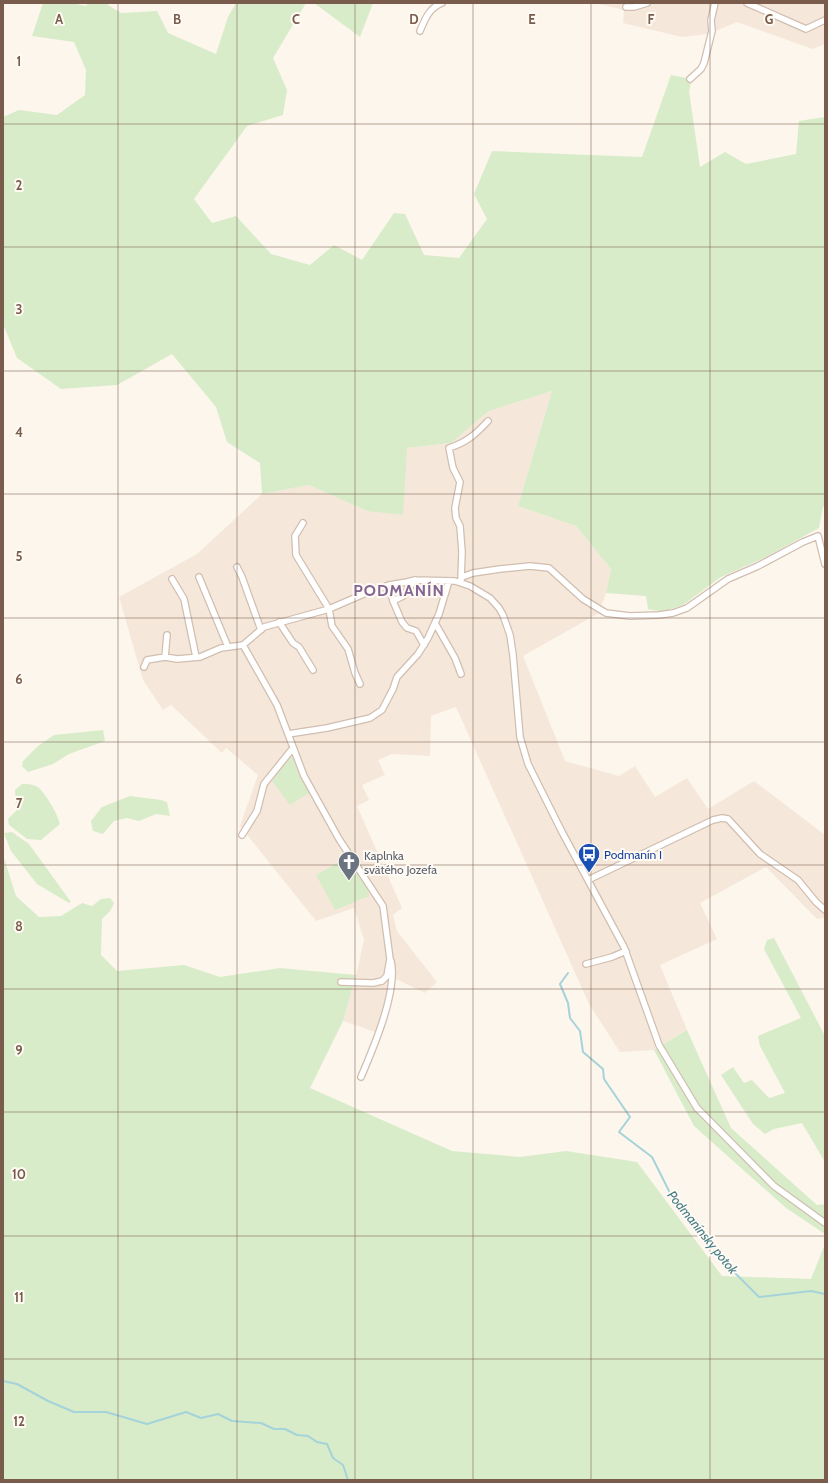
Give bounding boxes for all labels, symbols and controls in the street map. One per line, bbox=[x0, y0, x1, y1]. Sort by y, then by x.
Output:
text: A bbox=[55, 11, 64, 27]
text: B bbox=[173, 11, 181, 27]
text: C bbox=[292, 11, 300, 27]
text: D bbox=[409, 11, 419, 27]
text: E bbox=[528, 11, 536, 27]
text: F bbox=[648, 11, 655, 27]
text: G bbox=[765, 11, 774, 27]
text: 1 bbox=[17, 53, 21, 69]
text: 2 bbox=[16, 177, 23, 193]
text: 3 bbox=[15, 301, 23, 317]
text: 4 bbox=[15, 424, 23, 440]
text: 5 bbox=[16, 548, 23, 564]
district label: PODMANÍN bbox=[353, 581, 445, 600]
text: 6 bbox=[15, 671, 23, 687]
text: 7 bbox=[16, 795, 23, 811]
bus stop icon: Podmanín I bbox=[576, 841, 602, 874]
place label: Podmanín I bbox=[604, 847, 662, 862]
place label: Kaplnka svätého Jozefa bbox=[364, 848, 437, 877]
church icon: Kaplnka svätého Jozefa bbox=[336, 849, 362, 882]
text: 8 bbox=[15, 918, 23, 934]
text: 9 bbox=[15, 1042, 23, 1058]
text: 10 bbox=[12, 1166, 26, 1182]
water label: Podmanínsky potok bbox=[664, 1187, 742, 1277]
text: 11 bbox=[14, 1289, 24, 1305]
text: 12 bbox=[13, 1413, 25, 1429]

